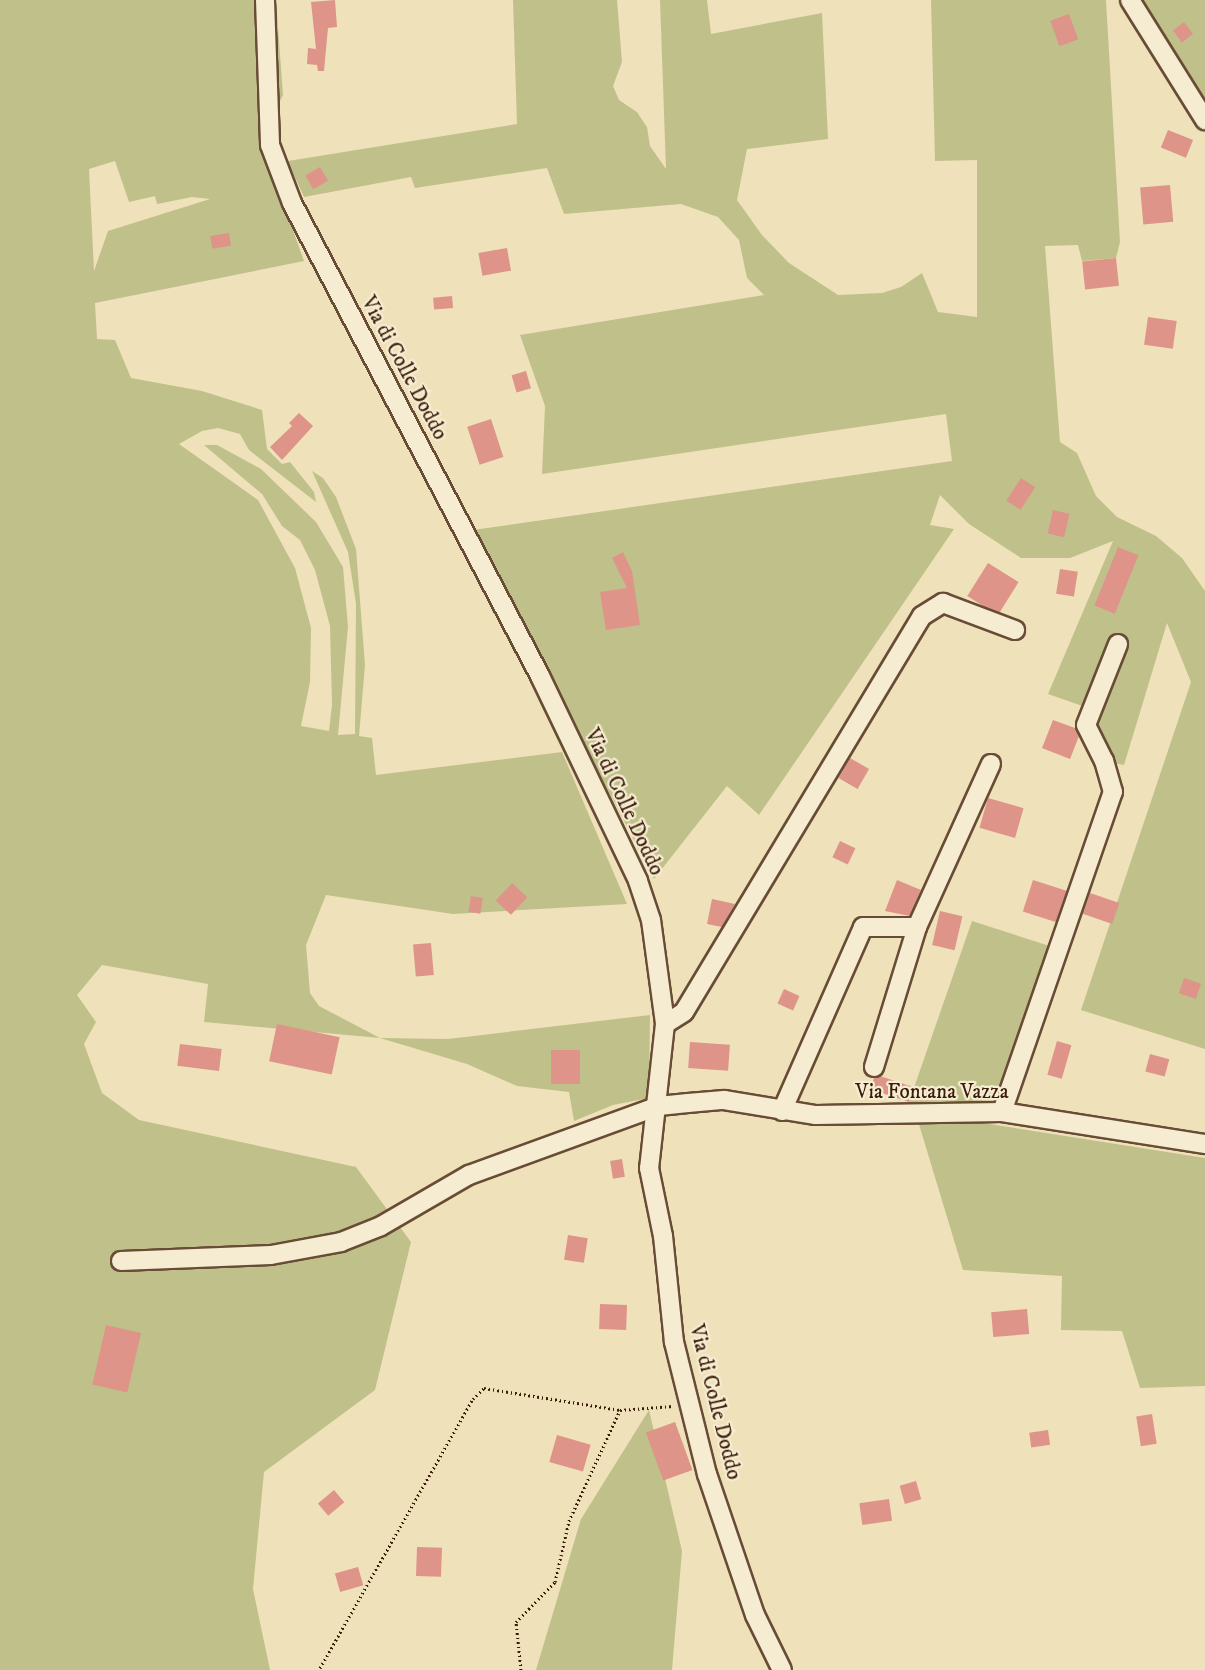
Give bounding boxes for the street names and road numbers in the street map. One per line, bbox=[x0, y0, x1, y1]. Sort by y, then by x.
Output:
street label: Via di Colle Doddo bbox=[355, 292, 453, 444]
street label: Via di Colle Doddo bbox=[579, 725, 669, 879]
street label: Via Fontana Vazza bbox=[855, 1079, 1009, 1105]
street label: Via di Colle Doddo bbox=[684, 1322, 746, 1482]

